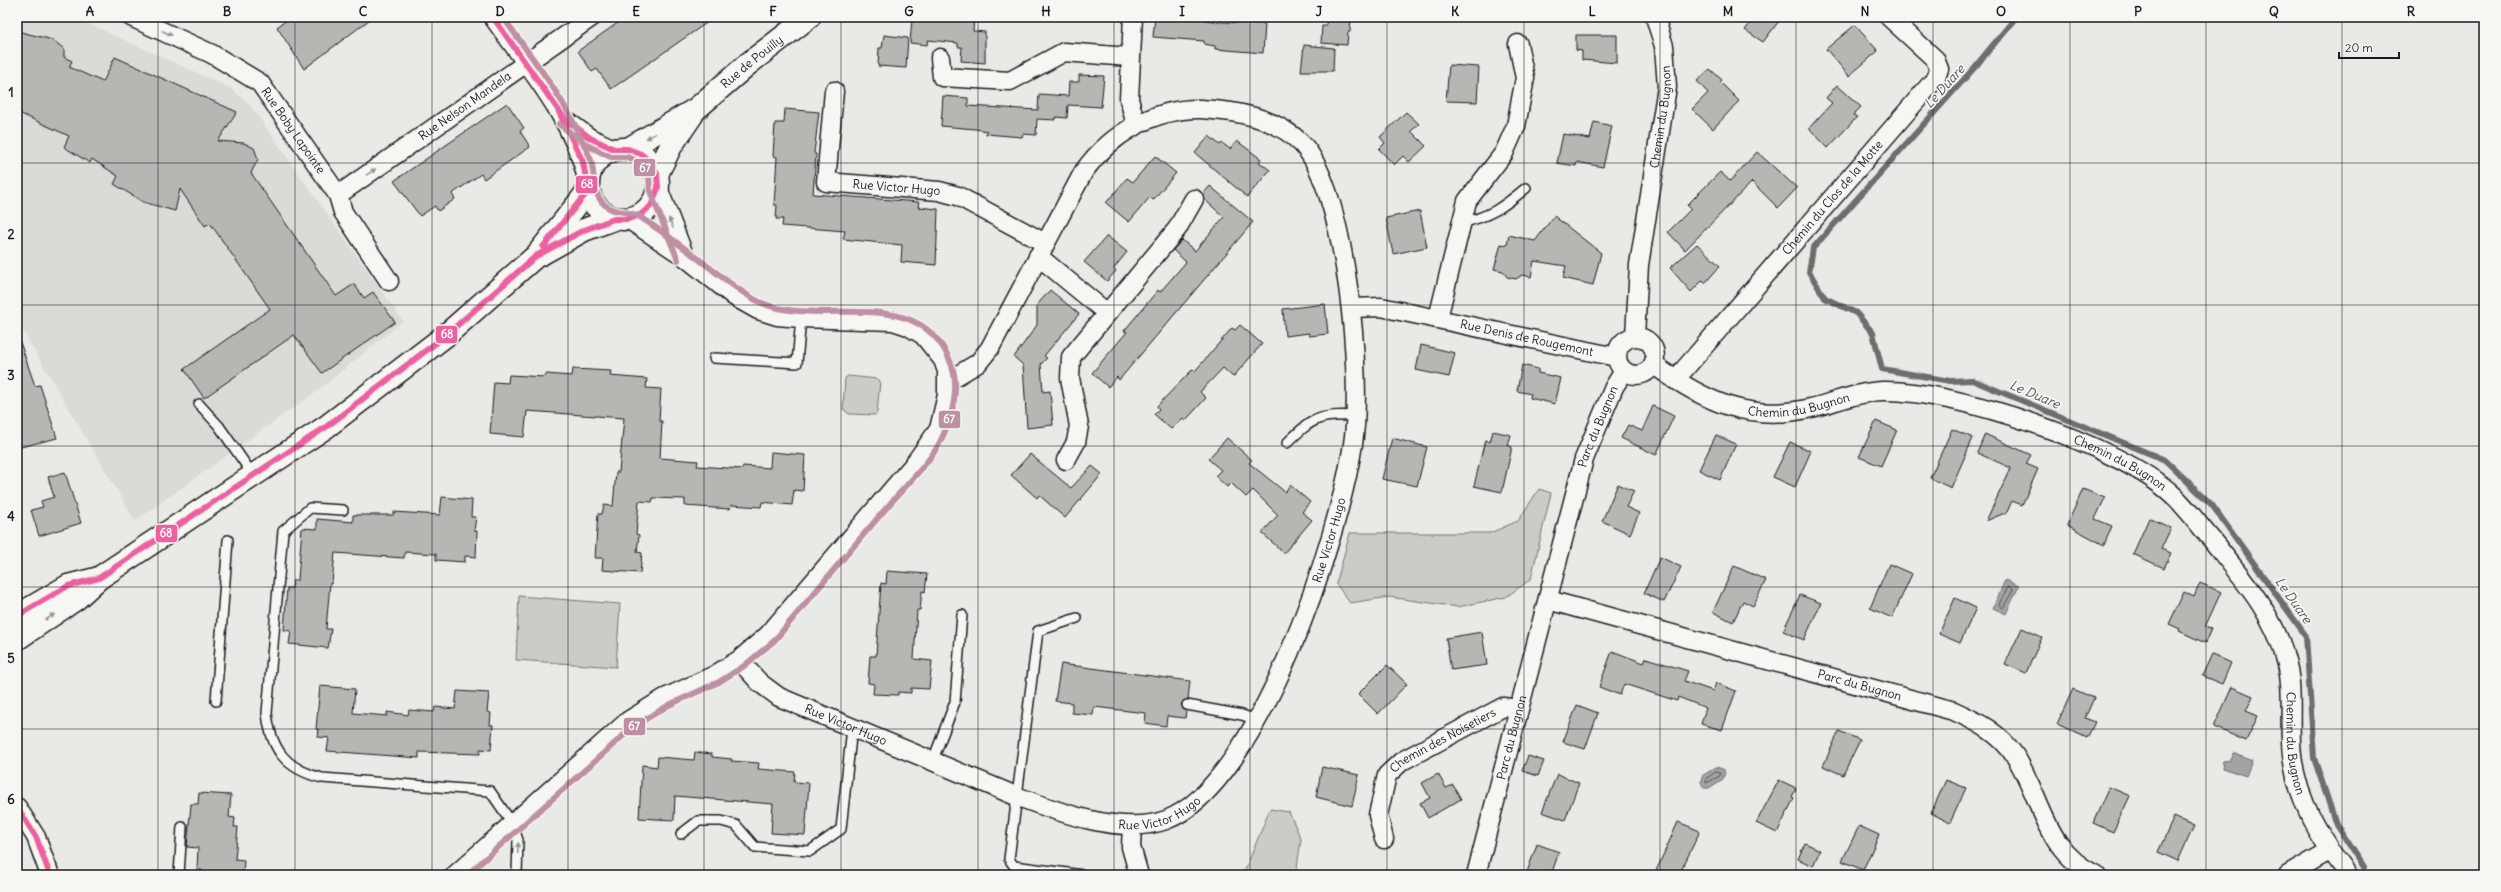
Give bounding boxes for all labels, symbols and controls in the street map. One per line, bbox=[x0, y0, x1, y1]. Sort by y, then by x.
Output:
text: A bbox=[86, 3, 95, 20]
text: B bbox=[223, 3, 232, 20]
text: C bbox=[359, 3, 368, 20]
text: D bbox=[495, 3, 505, 20]
text: E bbox=[632, 3, 640, 20]
text: F bbox=[769, 3, 777, 20]
text: G bbox=[904, 3, 914, 20]
text: H bbox=[1041, 3, 1051, 20]
text: I bbox=[1179, 3, 1185, 20]
text: J bbox=[1316, 3, 1323, 20]
text: K bbox=[1451, 3, 1460, 20]
text: L bbox=[1588, 3, 1596, 20]
text: M bbox=[1723, 3, 1733, 20]
text: N bbox=[1861, 3, 1869, 20]
text: O bbox=[1996, 3, 2006, 20]
text: P bbox=[2134, 3, 2142, 20]
text: Q bbox=[2269, 3, 2279, 20]
text: R bbox=[2407, 3, 2416, 20]
one-way arrow bbox=[161, 30, 172, 36]
street label: Rue de Pouilly bbox=[717, 32, 786, 91]
scale bar bbox=[2339, 34, 2399, 60]
text: 20 m bbox=[2345, 40, 2373, 55]
water label: Le Duare bbox=[1920, 60, 1969, 112]
street label: Chemin du Bugnon bbox=[1646, 65, 1674, 169]
street label: Rue Nelson Mandela bbox=[415, 68, 514, 143]
text: 1 bbox=[8, 84, 14, 101]
street label: Rue Boby Lapointe bbox=[258, 84, 329, 176]
one-way arrow bbox=[645, 133, 657, 140]
street label: Chemin du Clos de la Motte bbox=[1779, 137, 1886, 258]
line badge: 67 bbox=[633, 158, 656, 177]
text: 67 bbox=[639, 161, 651, 175]
one-way arrow bbox=[365, 168, 376, 176]
line badge: 68 bbox=[575, 175, 598, 194]
street label: Rue Victor Hugo bbox=[852, 176, 941, 198]
text: 68 bbox=[581, 177, 593, 191]
one-way arrow bbox=[668, 216, 674, 228]
text: 2 bbox=[7, 226, 15, 243]
street label: Rue Denis de Rougemont bbox=[1459, 316, 1595, 359]
line badge: 68 bbox=[435, 325, 458, 344]
text: 68 bbox=[441, 327, 453, 341]
text: 3 bbox=[7, 367, 15, 384]
water label: Le Duare bbox=[2007, 376, 2063, 413]
street label: Parc du Bugnon bbox=[1574, 383, 1621, 469]
street label: Chemin du Bugnon bbox=[1747, 389, 1851, 420]
line badge: 67 bbox=[938, 410, 961, 429]
text: 67 bbox=[943, 412, 955, 426]
street label: Chemin du Bugnon bbox=[2072, 431, 2170, 494]
street label: Rue Victor Hugo bbox=[1309, 496, 1348, 584]
text: 4 bbox=[7, 508, 15, 525]
line badge: 68 bbox=[155, 524, 178, 543]
text: 68 bbox=[160, 526, 172, 540]
water label: Le Duare bbox=[2271, 574, 2316, 628]
one-way arrow bbox=[44, 613, 55, 621]
text: 5 bbox=[7, 650, 15, 667]
street label: Parc du Bugnon bbox=[1816, 666, 1904, 703]
street label: Chemin du Bugnon bbox=[2284, 692, 2309, 796]
street label: Parc du Bugnon bbox=[1493, 694, 1529, 781]
street label: Rue Victor Hugo bbox=[802, 701, 889, 748]
street label: Chemin des Noisetiers bbox=[1386, 704, 1498, 776]
line badge: 67 bbox=[623, 717, 646, 736]
text: 67 bbox=[628, 719, 640, 733]
text: 6 bbox=[7, 791, 15, 808]
street label: Rue Victor Hugo bbox=[1118, 793, 1204, 832]
one-way arrow bbox=[515, 841, 521, 854]

